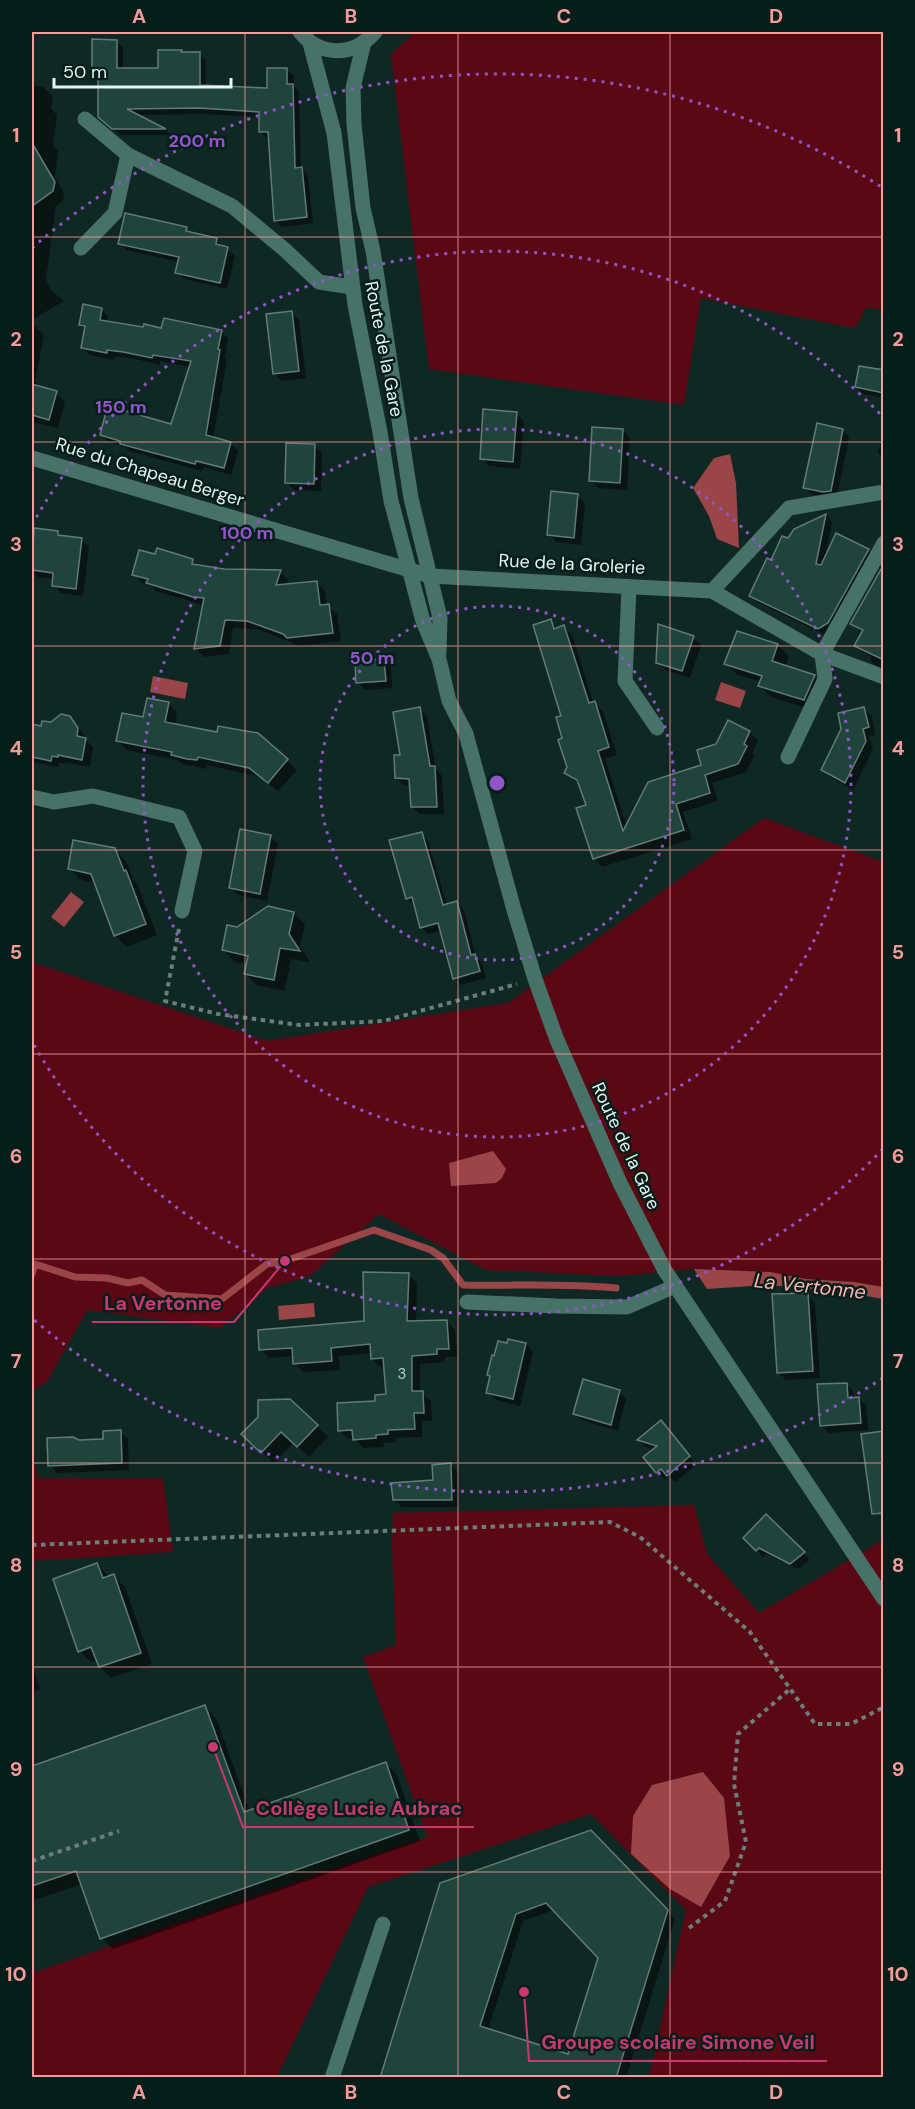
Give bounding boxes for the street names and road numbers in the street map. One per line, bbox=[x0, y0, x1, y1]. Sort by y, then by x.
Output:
street label: Route de la Gare bbox=[359, 279, 409, 419]
street label: Rue du Chapeau Berger bbox=[53, 432, 248, 512]
street label: Rue de la Grolerie bbox=[498, 548, 646, 580]
street label: Route de la Gare bbox=[586, 1078, 666, 1214]

